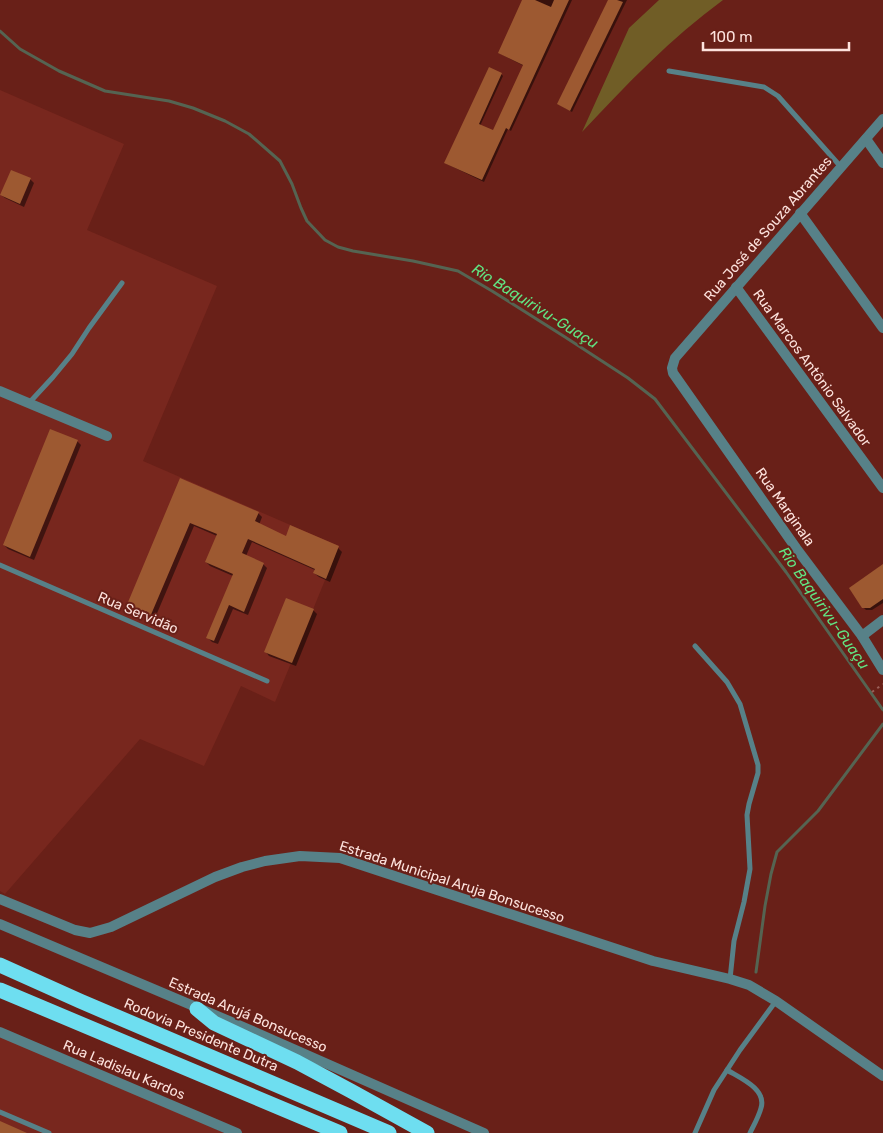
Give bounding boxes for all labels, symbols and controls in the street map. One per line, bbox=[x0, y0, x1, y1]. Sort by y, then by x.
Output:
scale bar bbox=[703, 20, 849, 52]
text: 100 m bbox=[710, 28, 752, 46]
street label: Rua José de Souza Abrantes bbox=[700, 153, 836, 305]
water label: Rio Baquirivu-Guaçu bbox=[469, 260, 601, 352]
street label: Rua Marcos Antônio Salvador bbox=[749, 286, 875, 450]
street label: Rua Marginala bbox=[752, 464, 818, 550]
water label: Rio Baquirivu-Guaçu bbox=[775, 543, 873, 673]
street label: Rua Servidão bbox=[95, 588, 181, 638]
street label: Estrada Municipal Aruja Bonsucesso bbox=[337, 837, 567, 927]
street label: Estrada Arujá Bonsucesso bbox=[166, 974, 330, 1056]
street label: Rodovia Presidente Dutra bbox=[121, 995, 281, 1075]
street label: Rua Ladislau Kardos bbox=[60, 1037, 188, 1103]

